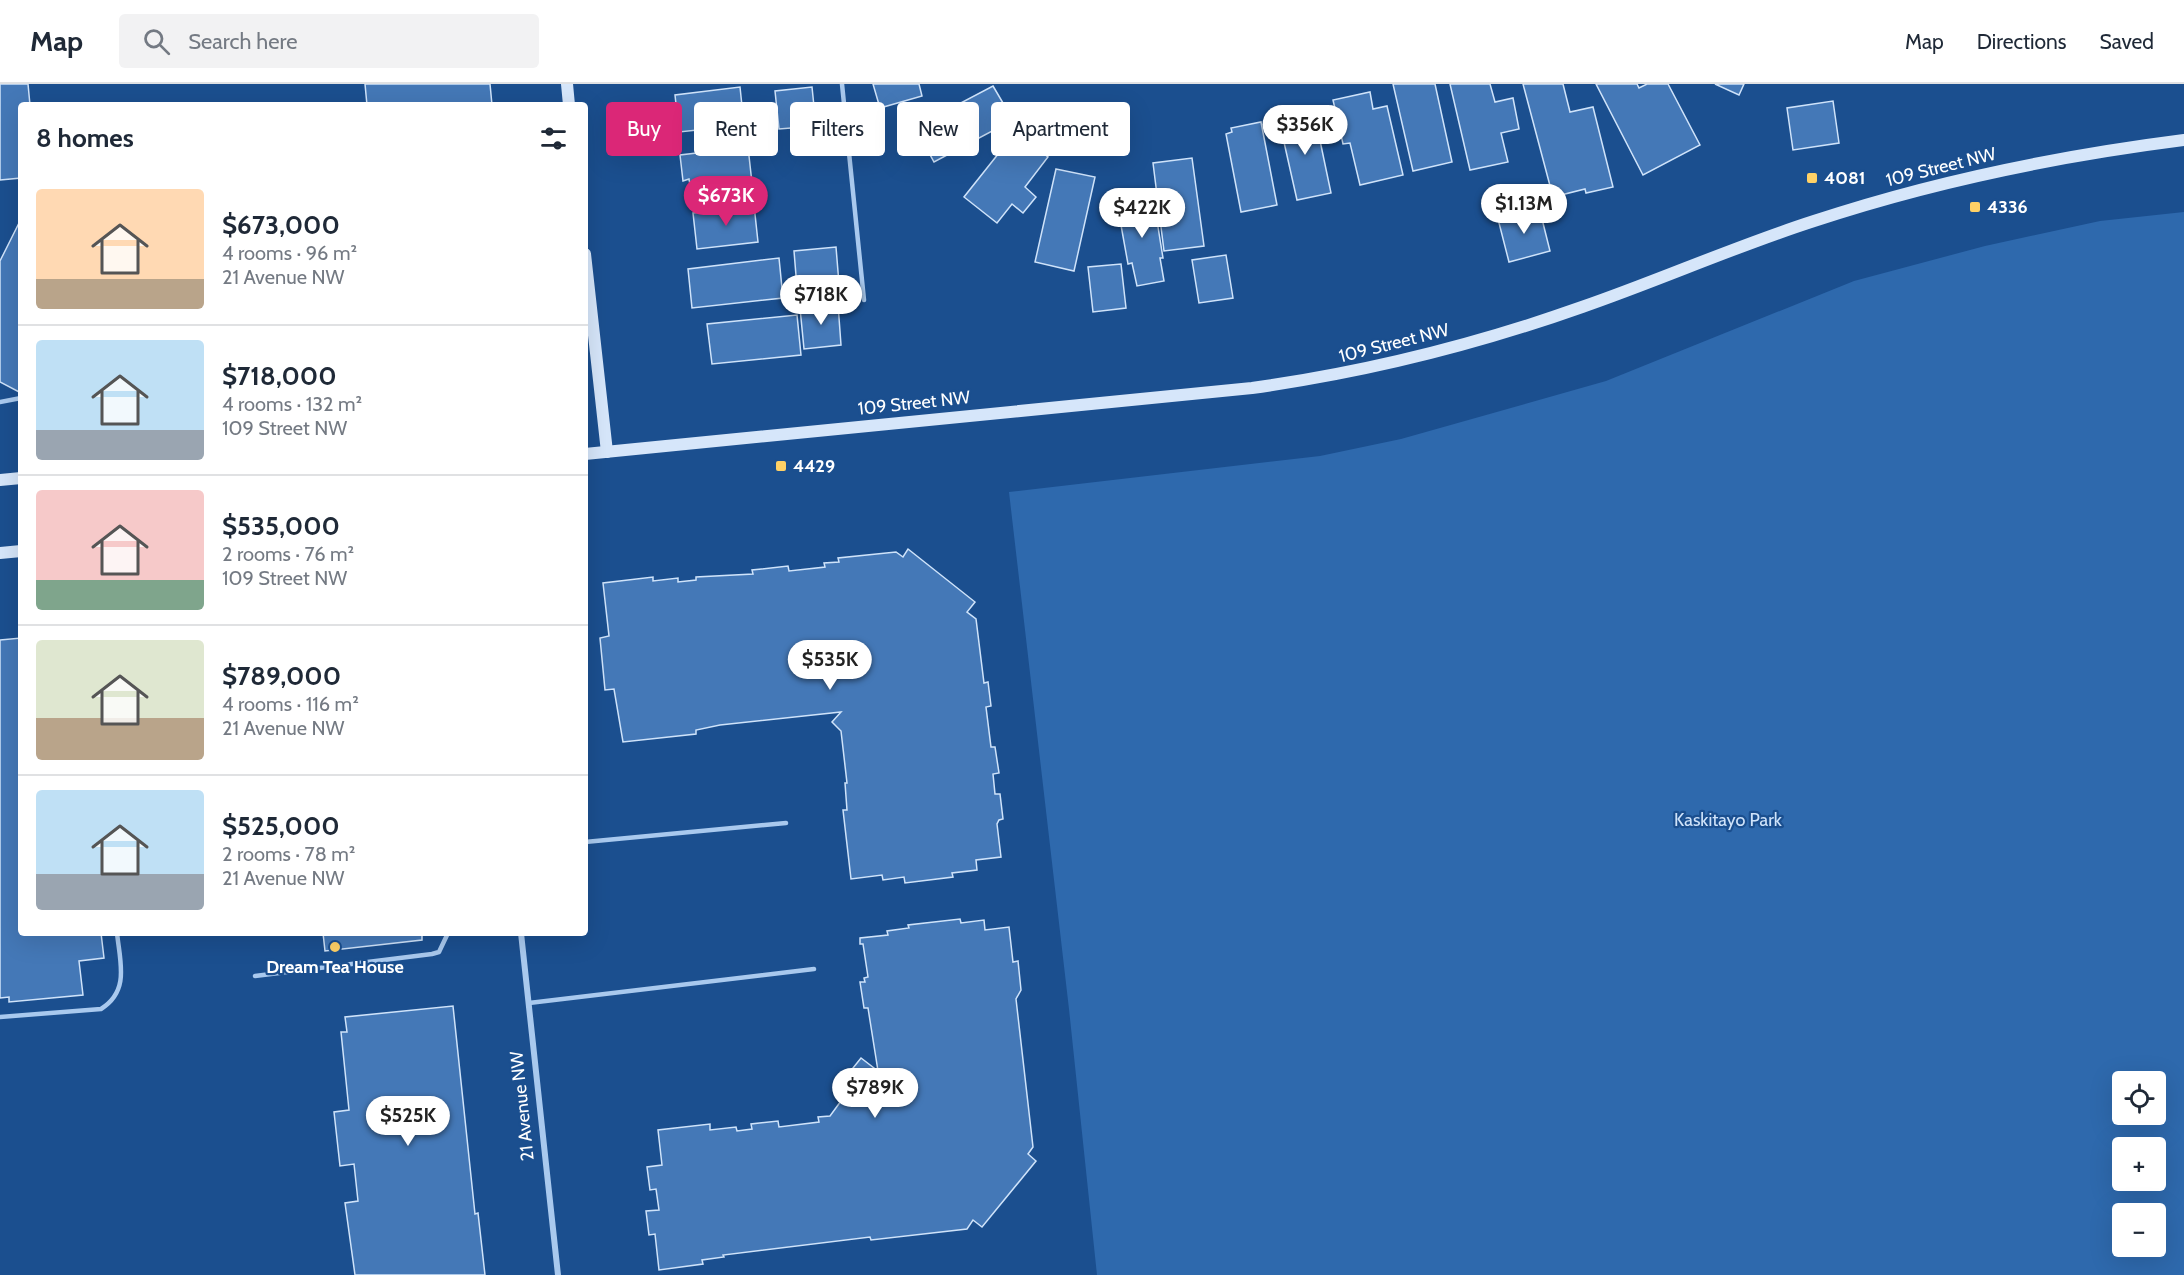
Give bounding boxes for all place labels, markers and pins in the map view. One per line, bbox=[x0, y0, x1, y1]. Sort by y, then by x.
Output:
pin: $356K bbox=[1263, 105, 1347, 156]
place label: 4081 bbox=[1824, 167, 1865, 189]
marker: 4081 bbox=[1805, 171, 1819, 185]
pin: $673K bbox=[684, 176, 768, 227]
pin: $1.13M bbox=[1475, 184, 1573, 235]
pin: $422K bbox=[1100, 188, 1184, 239]
place label: 4336 bbox=[1987, 196, 2028, 218]
marker: 4336 bbox=[1968, 200, 1982, 214]
pin: $718K bbox=[779, 275, 863, 326]
place label: 4429 bbox=[793, 455, 835, 477]
marker: 4429 bbox=[774, 459, 788, 473]
pin: $535K bbox=[788, 640, 872, 691]
marker: Dream Tea House bbox=[328, 940, 342, 954]
place label: Dream Tea House bbox=[266, 956, 404, 978]
pin: $789K bbox=[833, 1068, 917, 1119]
pin: $525K bbox=[366, 1096, 450, 1147]

